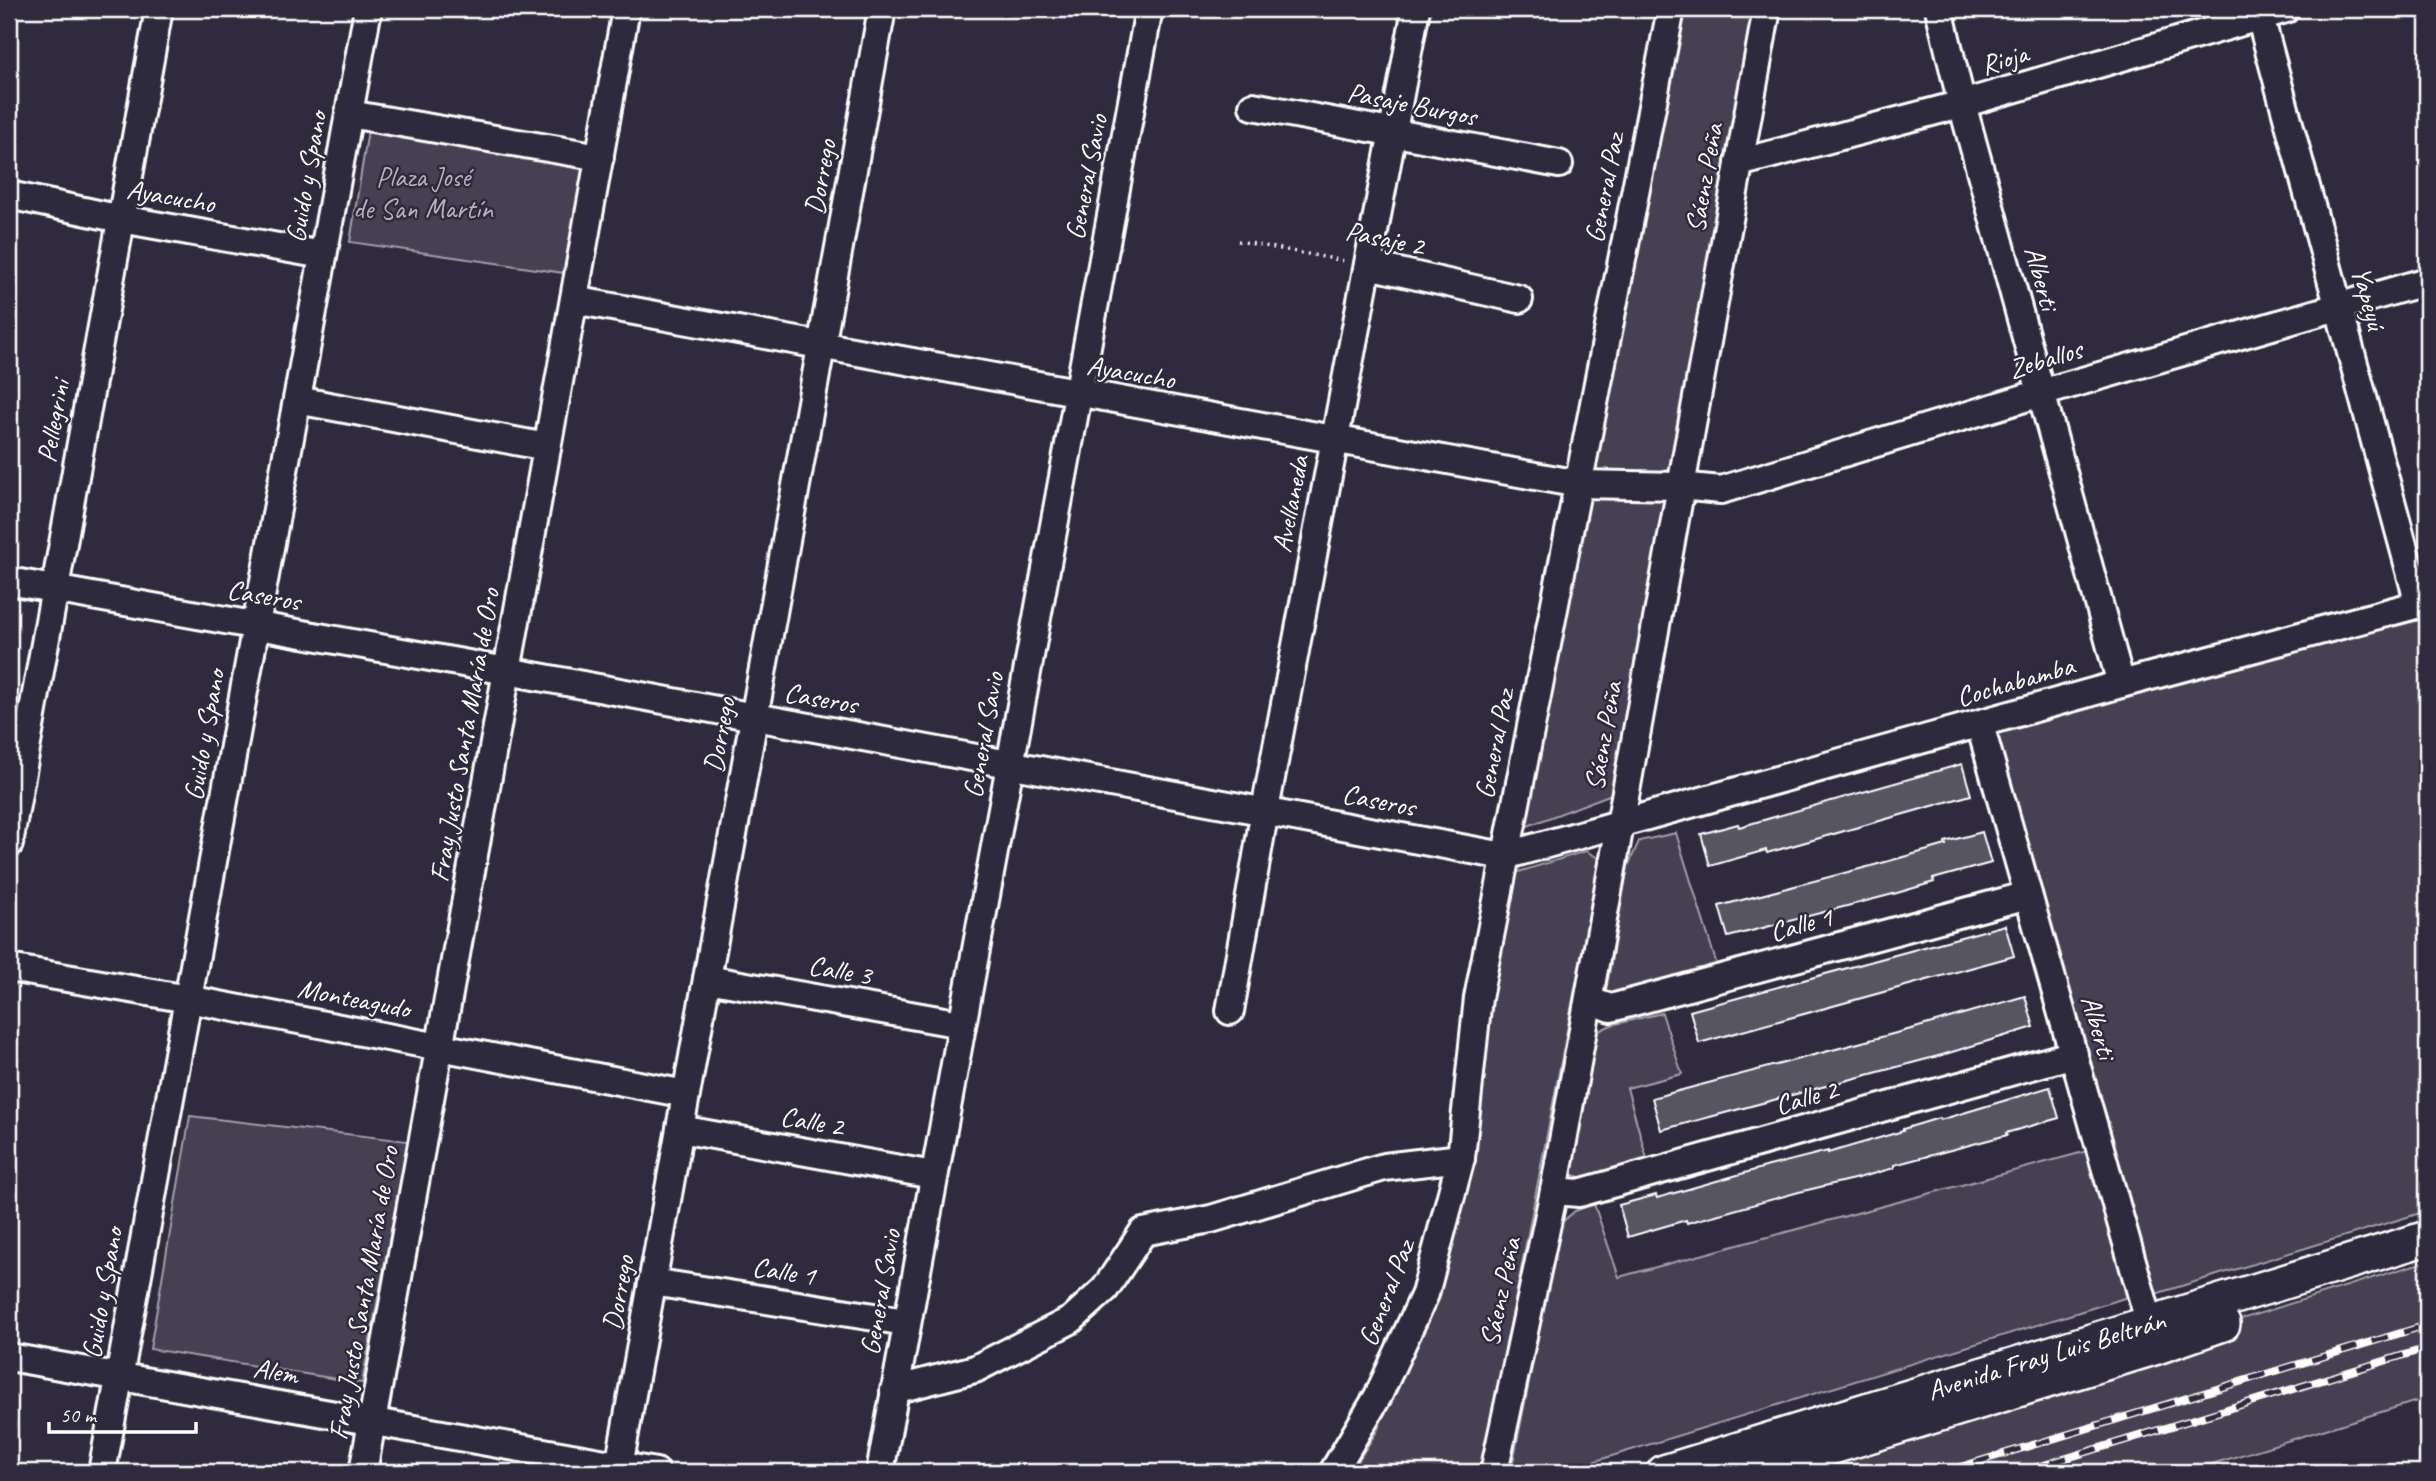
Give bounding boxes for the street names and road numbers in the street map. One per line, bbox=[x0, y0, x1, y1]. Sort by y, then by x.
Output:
street label: Rioja bbox=[1976, 35, 2034, 83]
street label: Pasaje Burgos bbox=[1344, 74, 1482, 134]
street label: Guido y Spano bbox=[277, 106, 335, 245]
street label: General Savio bbox=[1057, 109, 1116, 243]
street label: Sáenz Peña bbox=[1677, 119, 1731, 235]
street label: General Paz bbox=[1576, 127, 1632, 246]
street label: Dorrego bbox=[796, 135, 844, 217]
street label: Ayacucho bbox=[124, 171, 220, 221]
street label: Pasaje 2 bbox=[1343, 213, 1430, 264]
street label: Alberti bbox=[2017, 242, 2068, 317]
street label: Yapeyú bbox=[2344, 263, 2395, 336]
street label: Zeballos bbox=[2004, 331, 2088, 387]
street label: Ayacucho bbox=[1084, 347, 1180, 397]
street label: Pellegrini bbox=[29, 373, 78, 465]
street label: Avellaneda bbox=[1263, 451, 1317, 555]
street label: Caseros bbox=[225, 571, 306, 619]
street label: Fray Justo Santa María de Oro bbox=[421, 584, 507, 884]
street label: Cochabamba bbox=[1952, 647, 2080, 714]
street label: Guido y Spano bbox=[175, 664, 233, 803]
street label: General Savio bbox=[955, 667, 1012, 801]
street label: Caseros bbox=[782, 674, 863, 722]
street label: Sáenz Peña bbox=[1576, 677, 1630, 793]
street label: General Paz bbox=[1466, 683, 1522, 802]
street label: Dorrego bbox=[695, 693, 743, 775]
street label: Caseros bbox=[1340, 776, 1421, 825]
street label: Calle 1 bbox=[1766, 899, 1837, 949]
street label: Calle 3 bbox=[806, 947, 877, 993]
street label: Monteagudo bbox=[295, 970, 416, 1027]
street label: Alberti bbox=[2073, 991, 2126, 1067]
street label: Calle 2 bbox=[1771, 1071, 1844, 1123]
street label: Calle 2 bbox=[778, 1098, 849, 1144]
street label: Fray Justo Santa María de Oro bbox=[320, 1142, 406, 1442]
street label: Guido y Spano bbox=[73, 1222, 131, 1361]
street label: General Savio bbox=[852, 1224, 909, 1358]
street label: General Paz bbox=[1350, 1232, 1423, 1351]
street label: Sáenz Peña bbox=[1471, 1233, 1529, 1349]
street label: Calle 1 bbox=[750, 1249, 819, 1293]
street label: Dorrego bbox=[594, 1251, 642, 1333]
street label: Avenida Fray Luis Beltrán bbox=[1923, 1302, 2170, 1408]
street label: Alem bbox=[251, 1350, 303, 1392]

